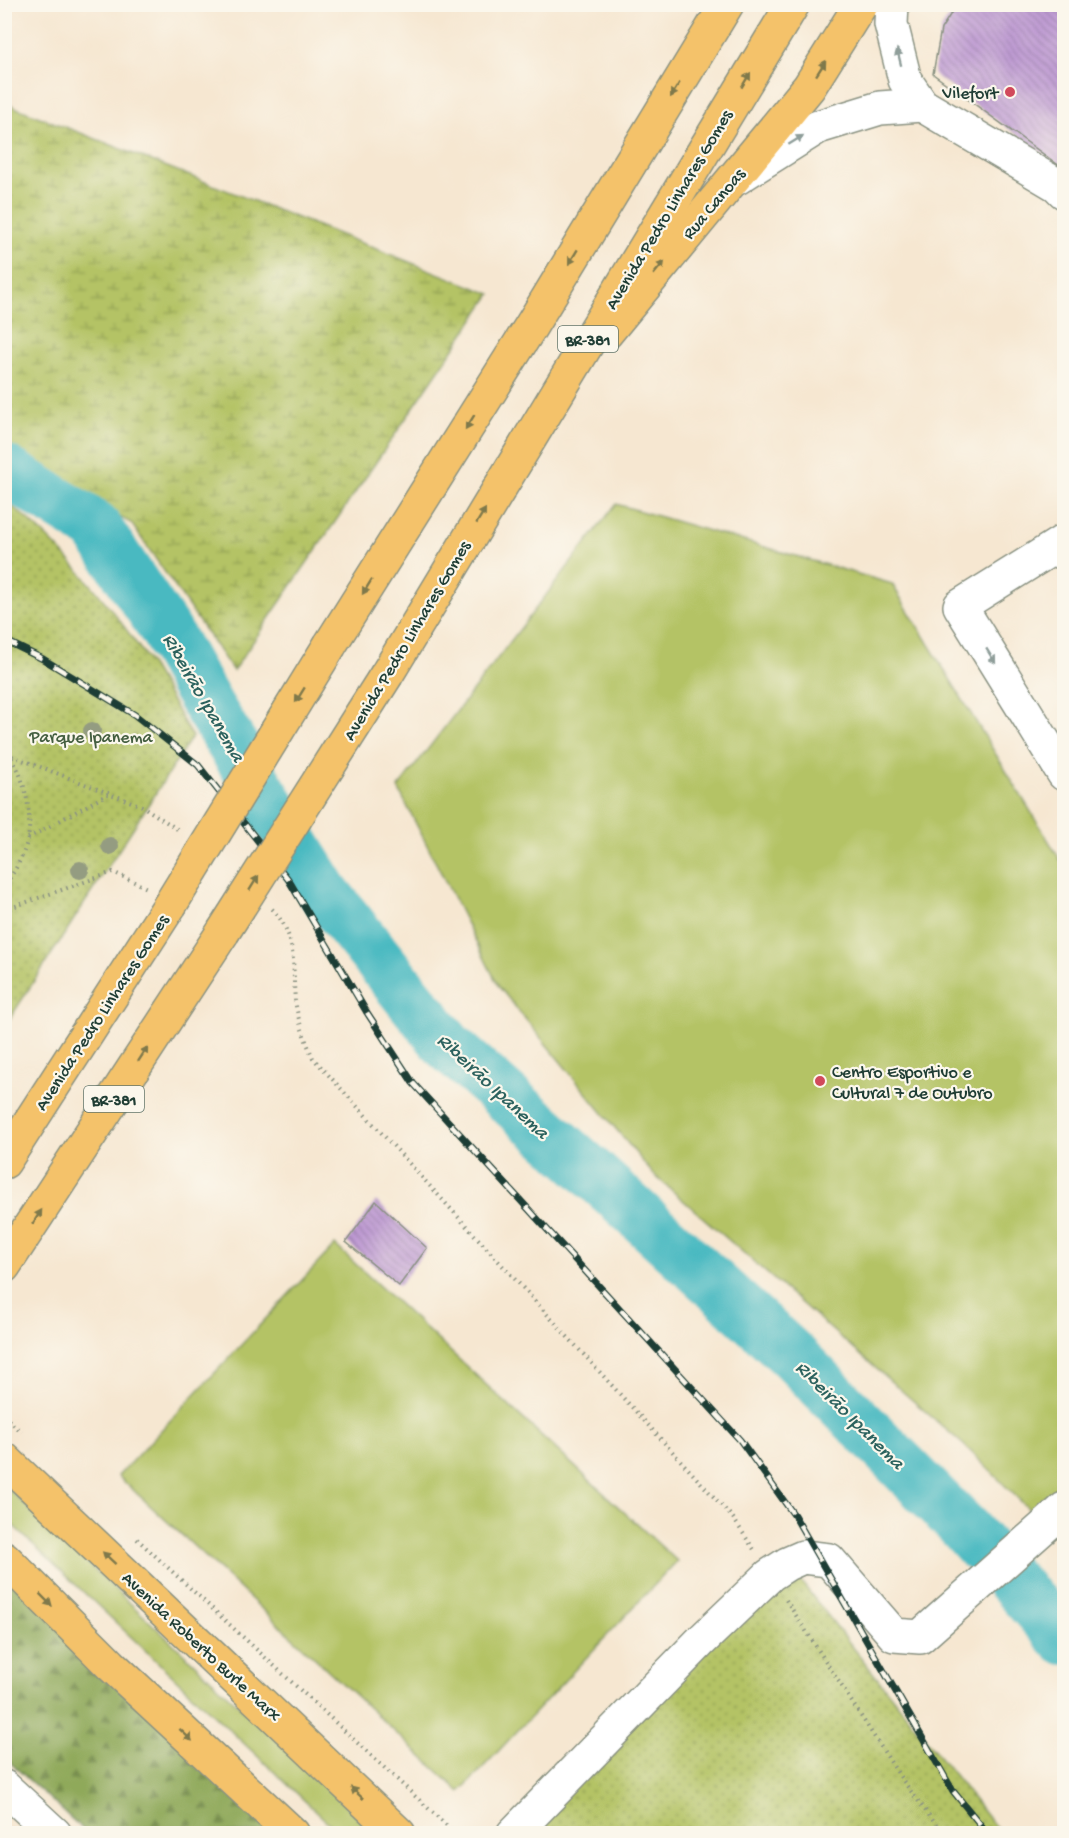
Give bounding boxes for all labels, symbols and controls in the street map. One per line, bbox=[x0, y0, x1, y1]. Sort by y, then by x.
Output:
one-way arrow bbox=[894, 48, 904, 66]
one-way arrow bbox=[815, 60, 827, 76]
one-way arrow bbox=[741, 72, 752, 88]
one-way arrow bbox=[670, 82, 681, 98]
place label: Vilefort bbox=[941, 84, 1000, 105]
marker: Vilefort bbox=[1003, 85, 1017, 99]
street label: Avenida Pedro Linhares Gomes bbox=[602, 105, 739, 314]
one-way arrow bbox=[788, 135, 804, 146]
street label: Rua Canoas bbox=[679, 164, 752, 244]
one-way arrow bbox=[568, 249, 579, 265]
one-way arrow bbox=[652, 261, 665, 276]
road number: BR-381 bbox=[558, 326, 618, 352]
one-way arrow bbox=[465, 414, 476, 430]
one-way arrow bbox=[476, 508, 487, 524]
street label: Avenida Pedro Linhares Gomes bbox=[340, 536, 477, 745]
one-way arrow bbox=[361, 579, 372, 596]
water label: Ribeirão Ipanema bbox=[156, 631, 249, 769]
one-way arrow bbox=[985, 647, 996, 664]
one-way arrow bbox=[294, 687, 305, 703]
park label: Parque Ipanema bbox=[29, 728, 153, 749]
one-way arrow bbox=[248, 875, 259, 891]
street label: Avenida Pedro Linhares Gomes bbox=[32, 910, 175, 1115]
water label: Ribeirão Ipanema bbox=[431, 1030, 554, 1146]
one-way arrow bbox=[137, 1046, 148, 1062]
place label: Centro Esportivo e Cultural 7 de Outubro bbox=[832, 1063, 993, 1105]
marker: Centro Esportivo e Cultural 7 de Outubro bbox=[813, 1074, 827, 1088]
road number: BR-381 bbox=[84, 1086, 144, 1112]
one-way arrow bbox=[31, 1209, 42, 1225]
water label: Ribeirão Ipanema bbox=[789, 1357, 909, 1477]
one-way arrow bbox=[101, 1551, 116, 1565]
street label: Avenida Roberto Burle Marx bbox=[116, 1569, 285, 1727]
one-way arrow bbox=[38, 1592, 52, 1606]
one-way arrow bbox=[179, 1728, 194, 1742]
one-way arrow bbox=[349, 1786, 364, 1800]

